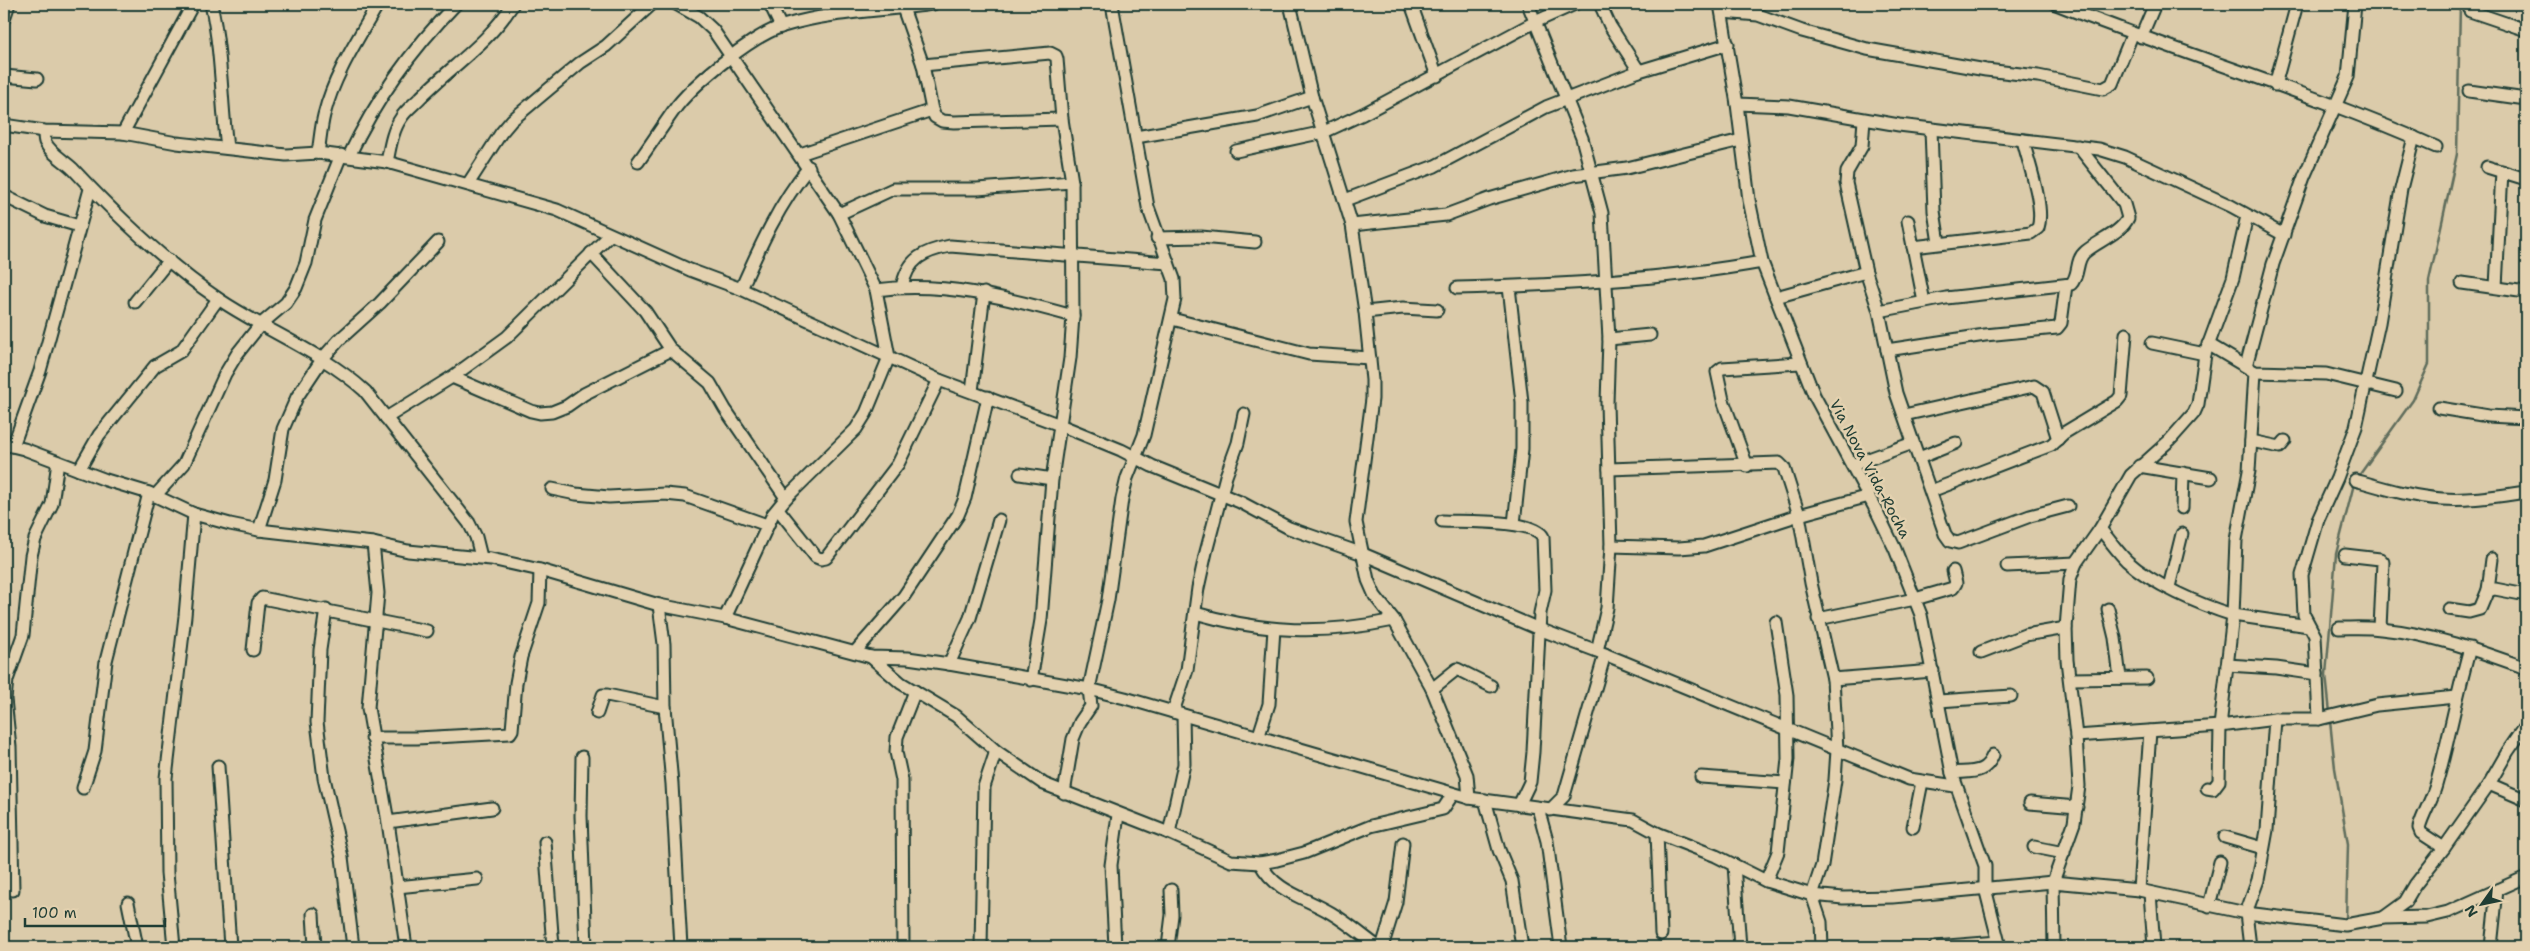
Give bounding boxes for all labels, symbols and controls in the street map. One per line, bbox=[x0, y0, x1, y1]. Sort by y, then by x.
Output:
street label: Via Nova Vida-Rocha bbox=[1825, 396, 1915, 543]
north arrow bbox=[2458, 878, 2508, 928]
scale bar bbox=[25, 896, 165, 928]
text: N bbox=[2461, 902, 2482, 921]
text: 100 m bbox=[32, 903, 77, 923]

